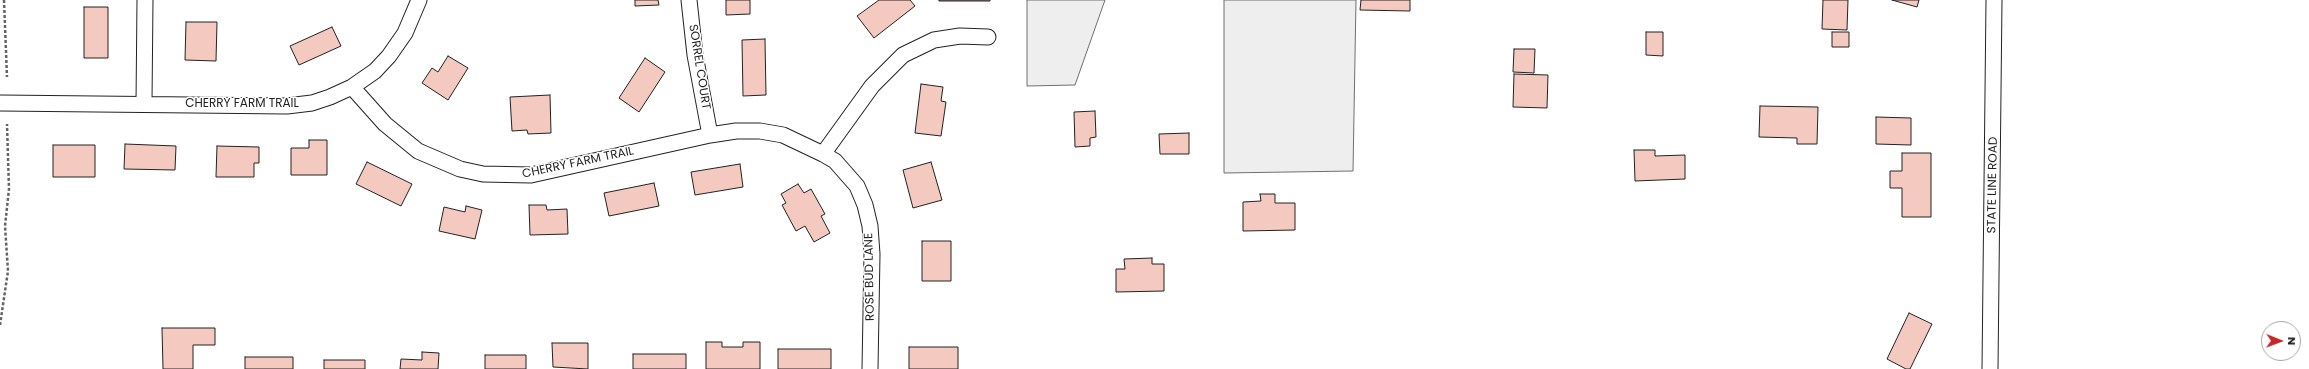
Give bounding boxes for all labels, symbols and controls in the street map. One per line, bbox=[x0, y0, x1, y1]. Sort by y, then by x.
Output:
street label: SORREL COURT bbox=[685, 23, 713, 111]
street label: CHERRY FARM TRAIL bbox=[185, 97, 299, 111]
street label: STATE LINE ROAD bbox=[1985, 137, 2001, 233]
street label: CHERRY FARM TRAIL bbox=[521, 144, 635, 182]
street label: ROSE BUD LANE bbox=[862, 233, 878, 321]
north arrow bbox=[2261, 321, 2301, 361]
text: N bbox=[2284, 337, 2300, 345]

